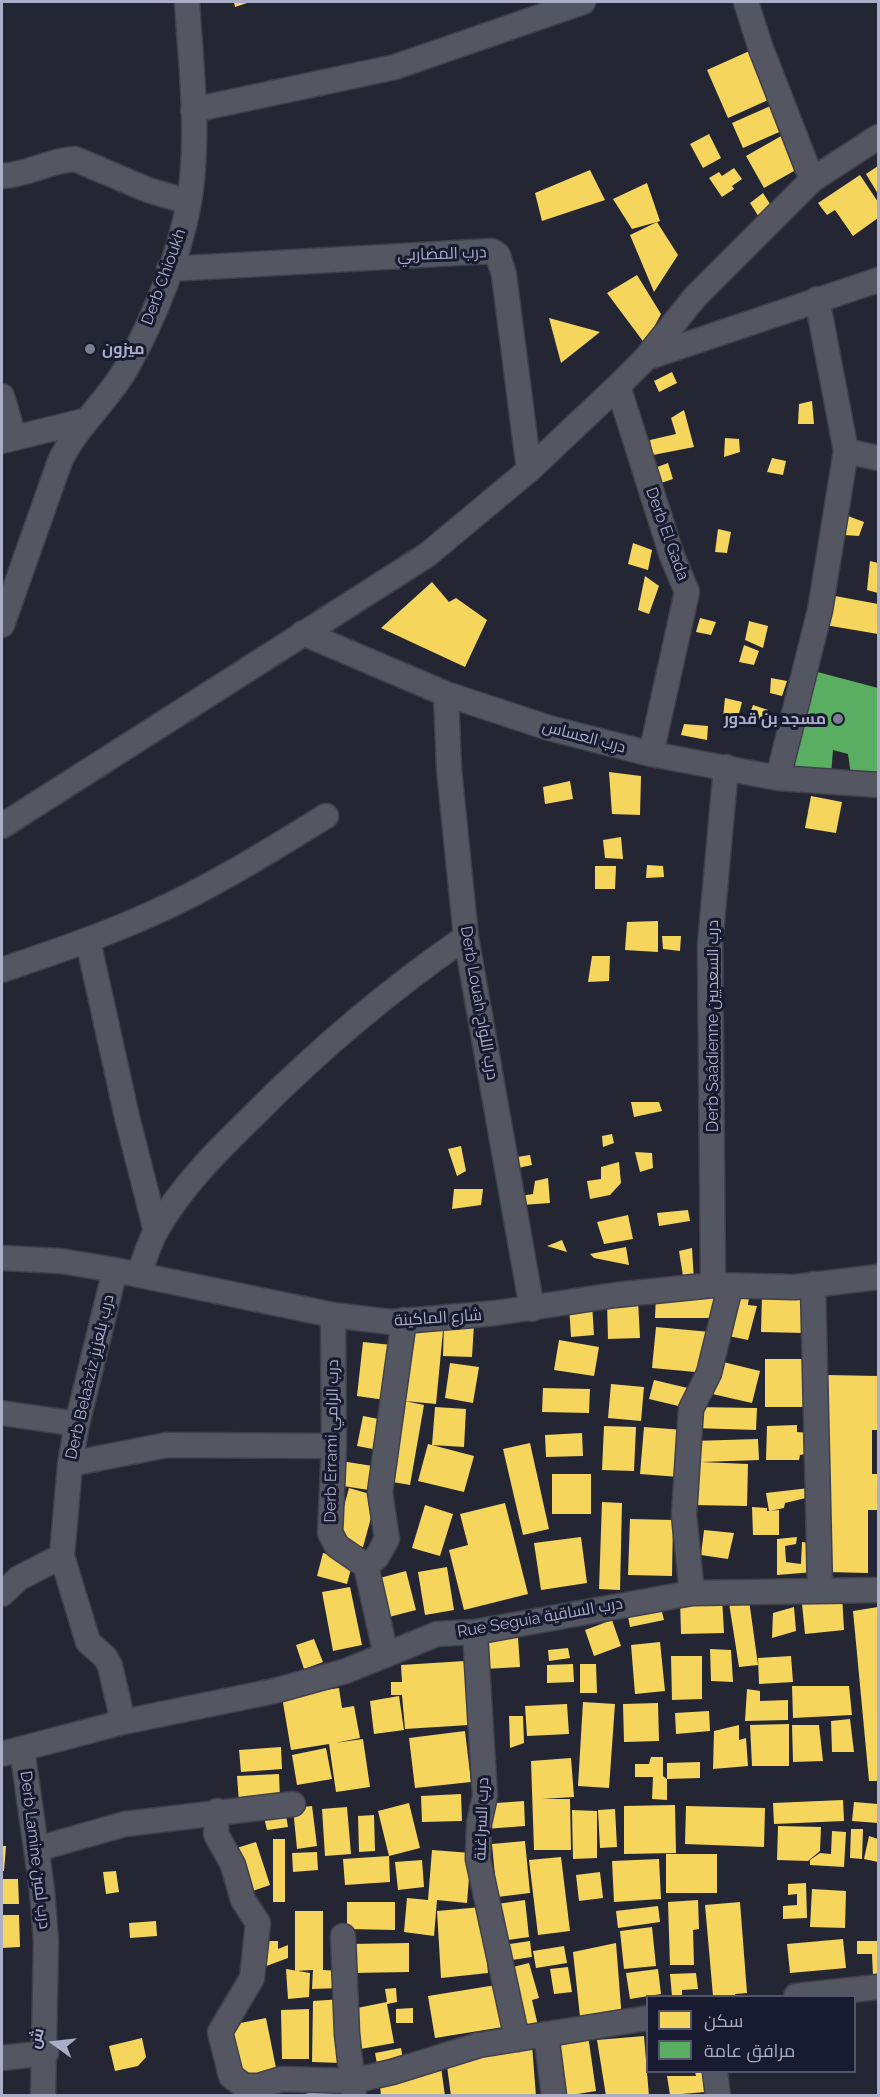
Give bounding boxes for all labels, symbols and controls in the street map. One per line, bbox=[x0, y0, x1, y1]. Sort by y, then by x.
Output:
street label: Derb Chioukh bbox=[138, 226, 190, 328]
street label: درب المضاربي bbox=[397, 243, 487, 265]
place label: ميزون bbox=[102, 339, 145, 359]
marker: ميزون bbox=[83, 342, 97, 356]
street label: Derb El Gada bbox=[641, 485, 693, 583]
place label: مسجد بن قدور bbox=[724, 709, 826, 729]
marker: مسجد بن قدور bbox=[831, 712, 845, 726]
street label: درب العساس bbox=[540, 717, 628, 757]
street label: Derb Saâdienne درب السعديين bbox=[703, 920, 723, 1132]
street label: Derb Louah درب اللواح bbox=[456, 925, 502, 1081]
street label: Derb Belaâziz درب بلعزيز bbox=[62, 1293, 118, 1461]
street label: شارع الماكينة bbox=[393, 1305, 483, 1331]
street label: Derb Errami درب الرامي bbox=[321, 1359, 343, 1523]
street label: Rue Seguia درب الساقية bbox=[456, 1594, 624, 1642]
street label: Derb Lamine درب لمين bbox=[16, 1770, 54, 1930]
street label: درب السراغنة bbox=[471, 1777, 493, 1861]
legend bbox=[646, 1995, 856, 2073]
text: سكن bbox=[704, 2010, 743, 2031]
north arrow bbox=[24, 2013, 84, 2073]
text: ش bbox=[24, 2026, 48, 2051]
text: مرافق عامة bbox=[704, 2040, 795, 2061]

